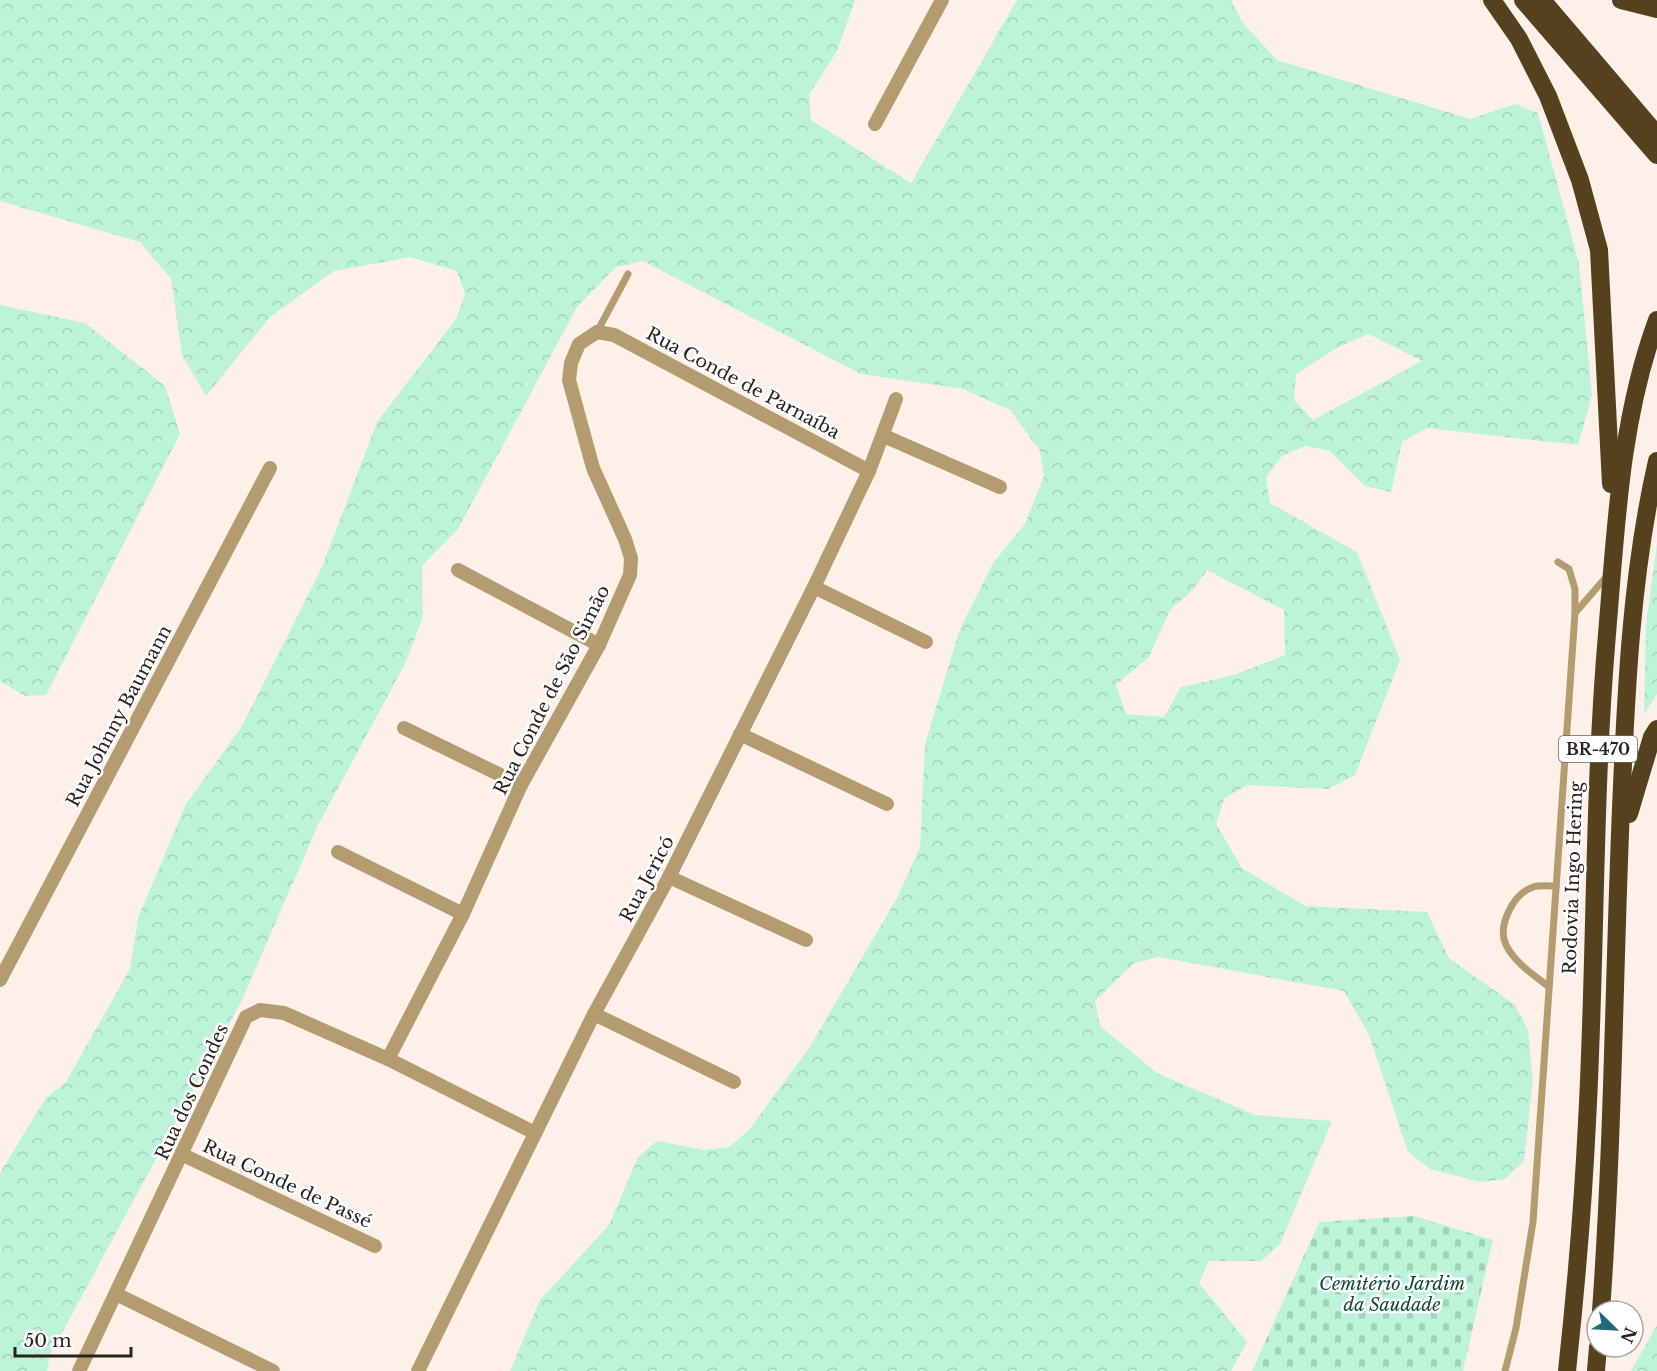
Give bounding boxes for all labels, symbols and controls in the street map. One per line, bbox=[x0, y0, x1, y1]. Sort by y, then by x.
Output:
street label: Rua Conde de Parnaíba bbox=[642, 323, 844, 443]
street label: Rua Conde de São Simão bbox=[489, 581, 615, 799]
street label: Rua Johnny Baumann bbox=[62, 621, 176, 811]
road number: BR-470 bbox=[1559, 736, 1637, 762]
street label: Rodovia Ingo Hering bbox=[1559, 781, 1587, 975]
street label: Rua Jericó bbox=[615, 832, 679, 926]
street label: Rua dos Condes bbox=[151, 1020, 233, 1164]
street label: Rua Conde de Passé bbox=[199, 1135, 375, 1233]
park label: Cemitério Jardim da Saudade bbox=[1319, 1273, 1465, 1316]
north arrow bbox=[1585, 1299, 1645, 1359]
scale bar bbox=[15, 1320, 130, 1358]
text: N bbox=[1617, 1324, 1641, 1346]
text: 50 m bbox=[24, 1330, 72, 1352]

